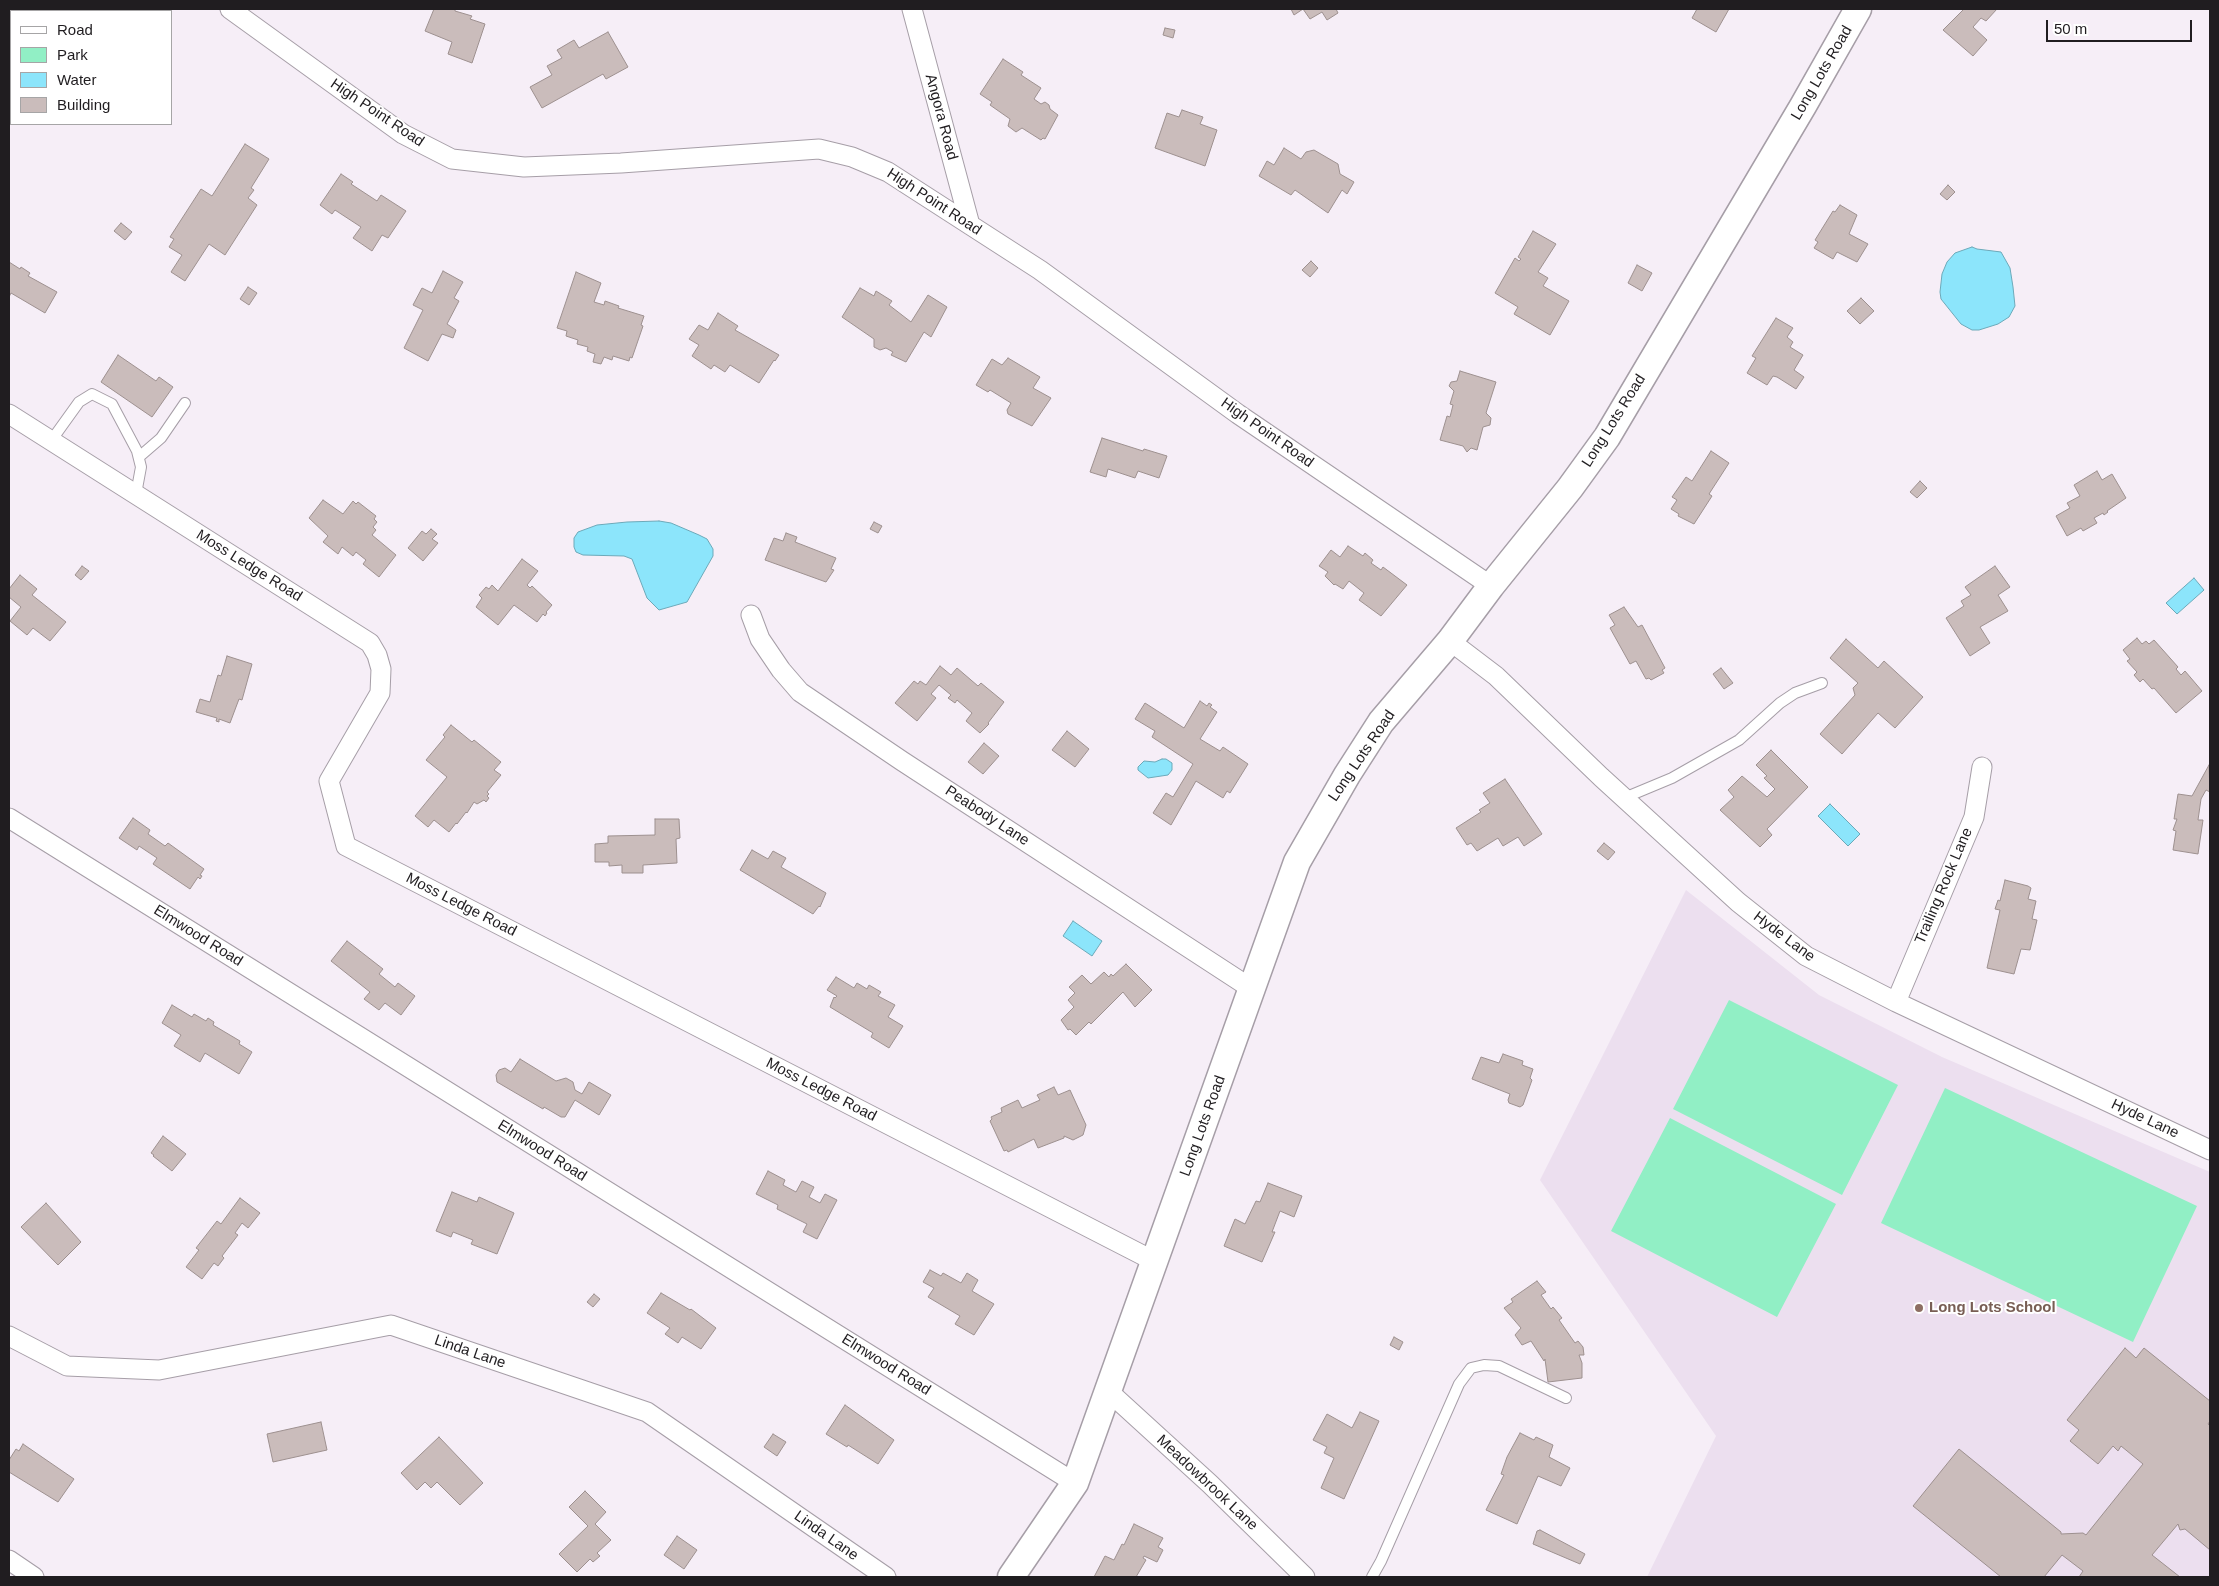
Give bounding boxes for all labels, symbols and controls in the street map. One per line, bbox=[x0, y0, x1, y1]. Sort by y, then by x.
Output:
legend bbox=[10, 10, 172, 125]
scale bar bbox=[2049, 10, 2195, 42]
text: 50 m bbox=[2054, 20, 2087, 37]
text: Road bbox=[57, 21, 93, 38]
street label: Long Lots Road bbox=[1788, 23, 1856, 123]
text: Park bbox=[57, 46, 88, 63]
text: Water bbox=[57, 71, 96, 88]
street label: Angora Road bbox=[921, 72, 961, 162]
street label: High Point Road bbox=[327, 75, 427, 151]
text: Building bbox=[57, 96, 110, 113]
street label: High Point Road bbox=[883, 165, 985, 239]
street label: Long Lots Road bbox=[1578, 371, 1650, 471]
street label: High Point Road bbox=[1217, 394, 1317, 472]
street label: Moss Ledge Road bbox=[193, 526, 305, 606]
street label: Long Lots Road bbox=[1325, 707, 1399, 805]
street label: Peabody Lane bbox=[942, 782, 1032, 850]
street label: Trailing Rock Lane bbox=[1911, 825, 1977, 947]
street label: Moss Ledge Road bbox=[403, 869, 519, 941]
street label: Elmwood Road bbox=[150, 901, 246, 971]
street label: Hyde Lane bbox=[1750, 908, 1818, 966]
street label: Moss Ledge Road bbox=[763, 1054, 879, 1126]
street label: Long Lots Road bbox=[1176, 1073, 1230, 1179]
street label: Hyde Lane bbox=[2108, 1096, 2182, 1142]
street label: Elmwood Road bbox=[494, 1116, 590, 1186]
place label: Long Lots School bbox=[1929, 1299, 2056, 1317]
marker: Long Lots School bbox=[1913, 1302, 1925, 1314]
street label: Elmwood Road bbox=[838, 1330, 934, 1400]
street label: Linda Lane bbox=[432, 1331, 508, 1373]
street label: Meadowbrook Lane bbox=[1153, 1431, 1261, 1535]
street label: Linda Lane bbox=[790, 1507, 862, 1565]

